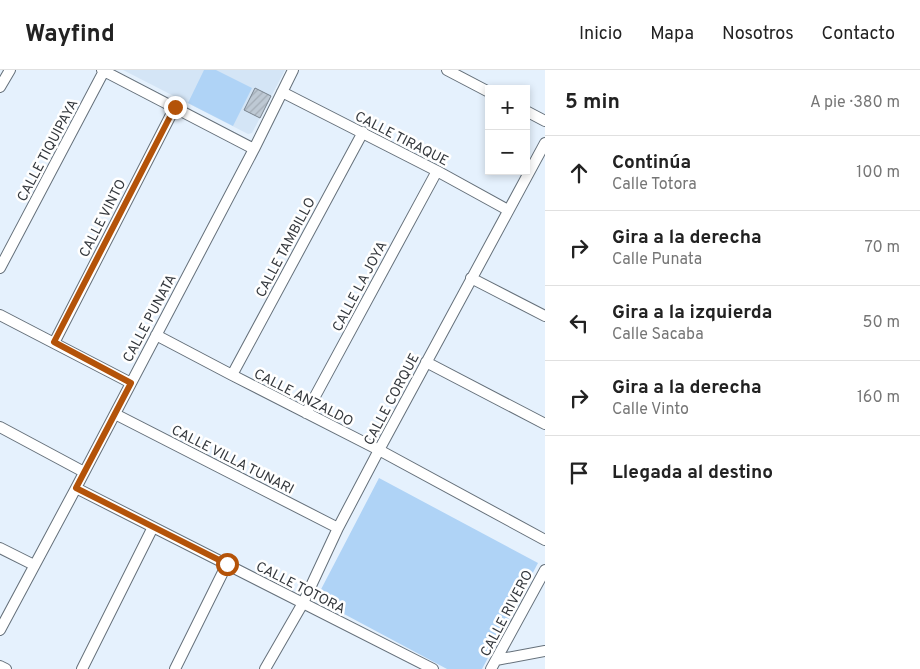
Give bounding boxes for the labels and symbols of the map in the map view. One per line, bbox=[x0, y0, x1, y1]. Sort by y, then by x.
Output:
route end bbox=[164, 96, 187, 119]
street label: CALLE TIQUIPAYA bbox=[14, 97, 82, 205]
street label: CALLE TIRAQUE bbox=[352, 108, 451, 170]
street label: CALLE VINTO bbox=[76, 177, 130, 261]
street label: CALLE TAMBILLO bbox=[253, 195, 320, 301]
street label: CALLE LA JOYA bbox=[329, 239, 391, 335]
street label: CALLE PUNATA bbox=[120, 272, 181, 366]
street label: CALLE CORQUE bbox=[361, 351, 424, 449]
street label: CALLE ANZALDO bbox=[251, 366, 356, 431]
street label: CALLE VILLA TUNARI bbox=[168, 422, 296, 499]
route start bbox=[216, 553, 239, 576]
street label: CALLE TOTORA bbox=[253, 559, 348, 618]
street label: CALLE RIVERO bbox=[477, 568, 537, 660]

